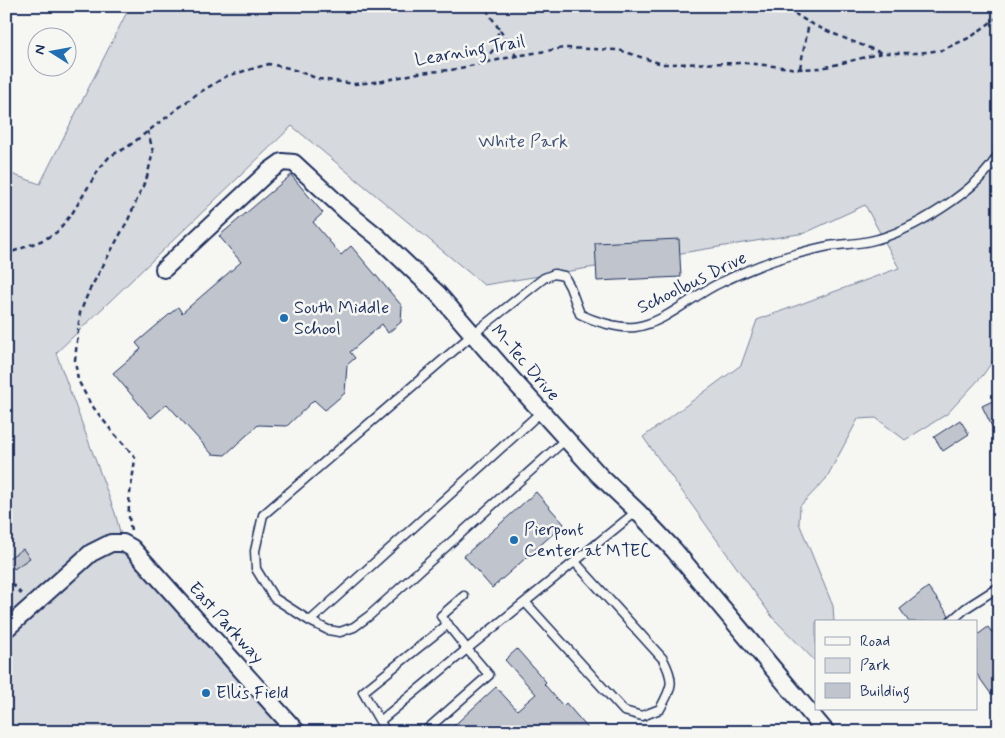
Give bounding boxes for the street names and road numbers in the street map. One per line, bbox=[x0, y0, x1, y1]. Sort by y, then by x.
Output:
street label: Learning Trail bbox=[413, 30, 527, 74]
street label: Schoolbus Drive bbox=[633, 246, 751, 320]
street label: M-Tec Drive bbox=[485, 320, 565, 406]
street label: East Parkway bbox=[183, 577, 269, 669]

